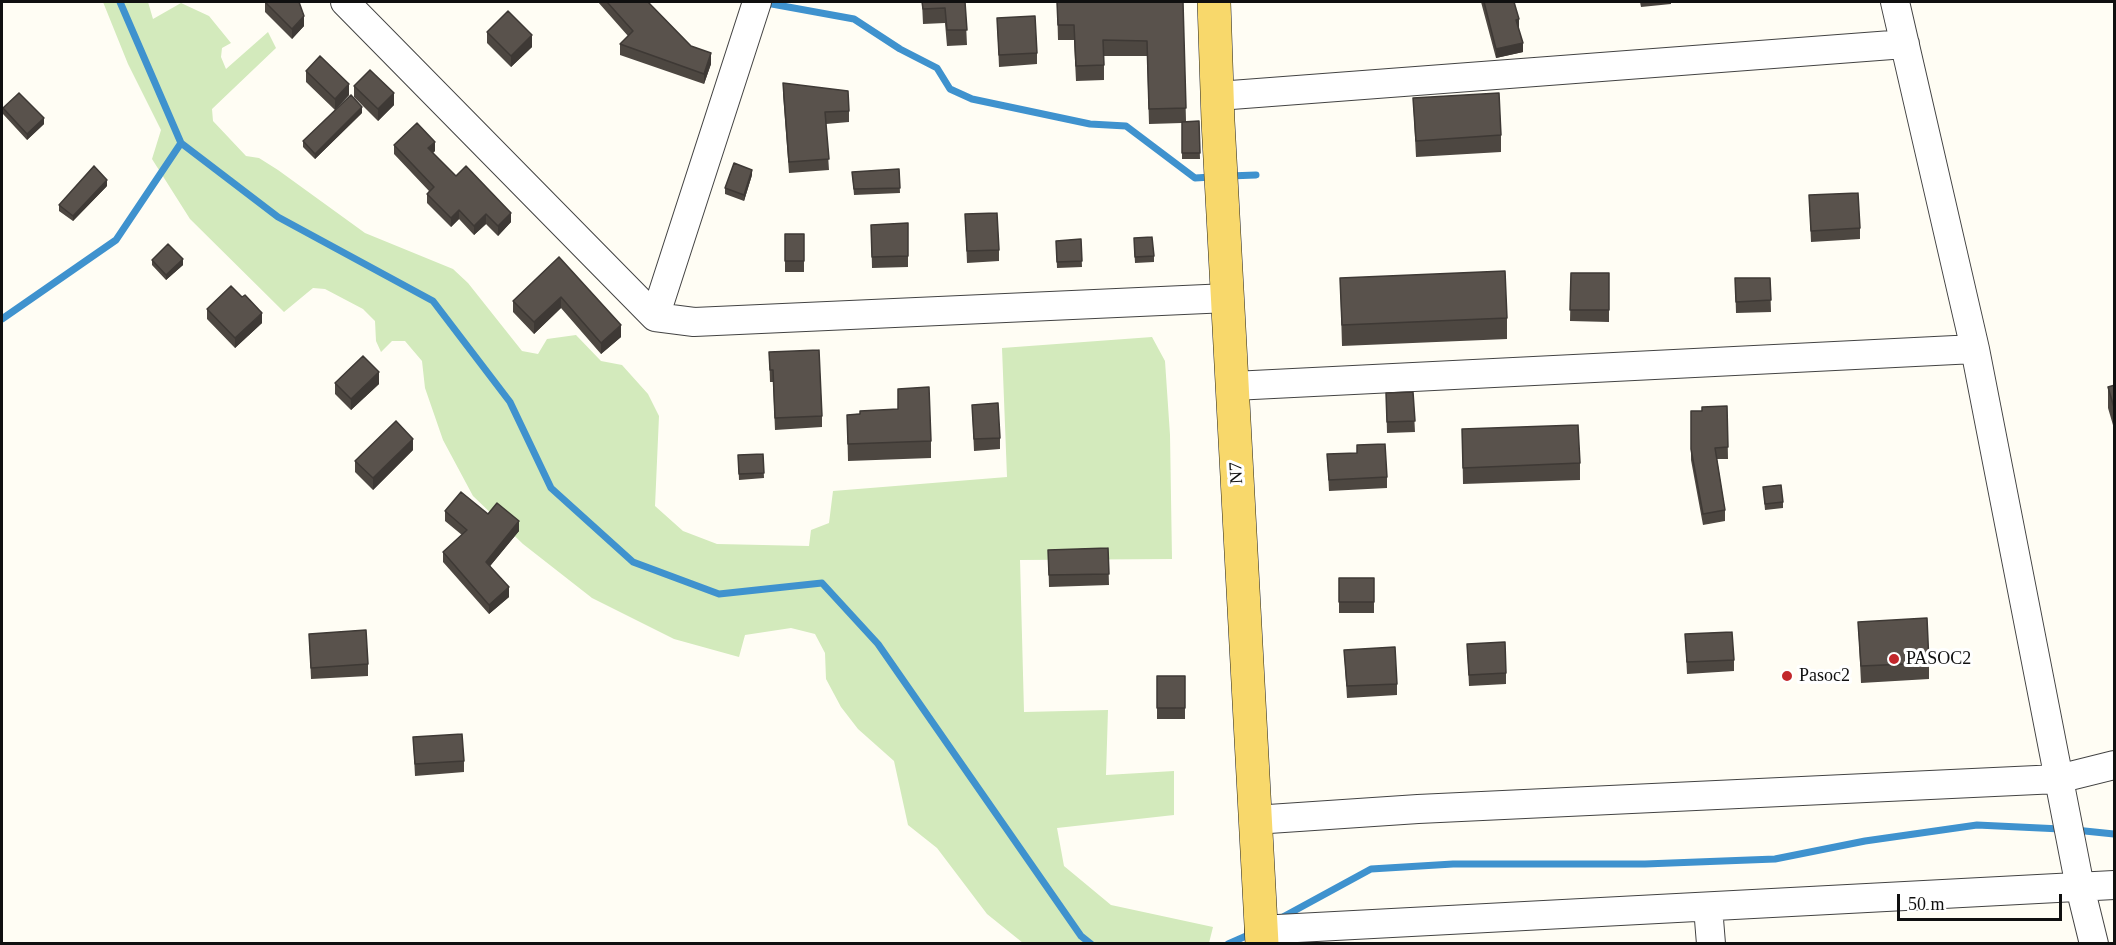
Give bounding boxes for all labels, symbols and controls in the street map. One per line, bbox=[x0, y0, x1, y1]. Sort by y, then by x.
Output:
street label: N7 bbox=[1226, 461, 1248, 485]
place label: PASOC2 bbox=[1906, 648, 1971, 670]
marker: PASOC2 bbox=[1887, 652, 1901, 666]
place label: Pasoc2 bbox=[1799, 665, 1850, 687]
marker: Pasoc2 bbox=[1780, 669, 1794, 683]
scale bar bbox=[1900, 882, 2065, 920]
text: 50 m bbox=[1908, 894, 1945, 914]

